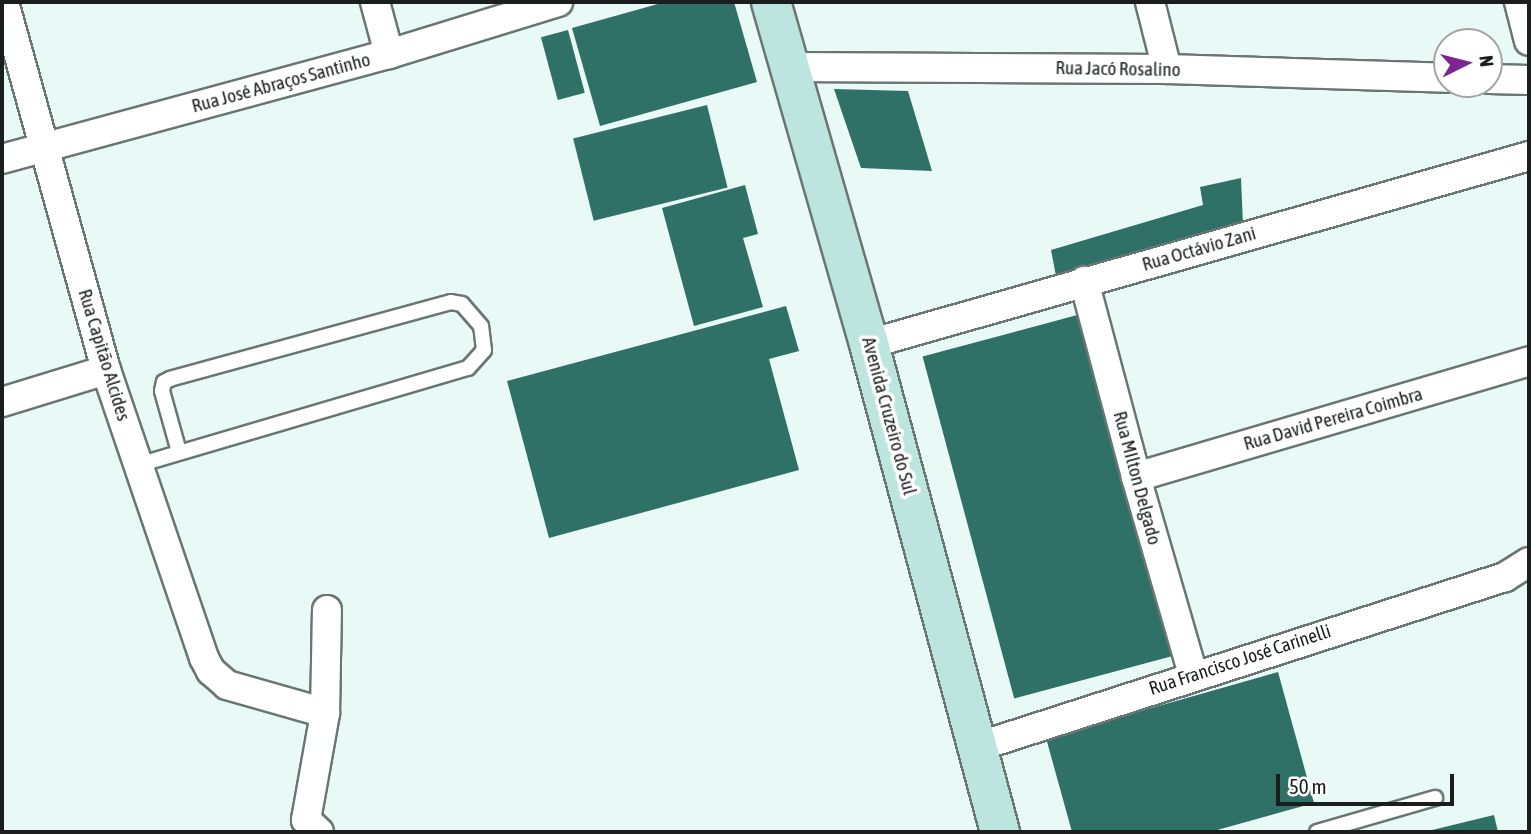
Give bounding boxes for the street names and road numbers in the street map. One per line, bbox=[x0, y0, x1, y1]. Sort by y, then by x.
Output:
street label: Rua José Abraços Santinho bbox=[189, 48, 373, 118]
street label: Rua Jacó Rosalino bbox=[1055, 57, 1181, 81]
street label: Rua Octávio Zani bbox=[1140, 222, 1258, 276]
street label: Rua Capitão Alcides bbox=[73, 286, 135, 424]
street label: Avenida Cruzeiro do Sul bbox=[857, 335, 921, 497]
street label: Rua David Pereira Coimbra bbox=[1241, 383, 1425, 455]
street label: Rua MIlton Delgado bbox=[1108, 409, 1166, 547]
street label: Rua Francisco José Carinelli bbox=[1146, 620, 1334, 700]

